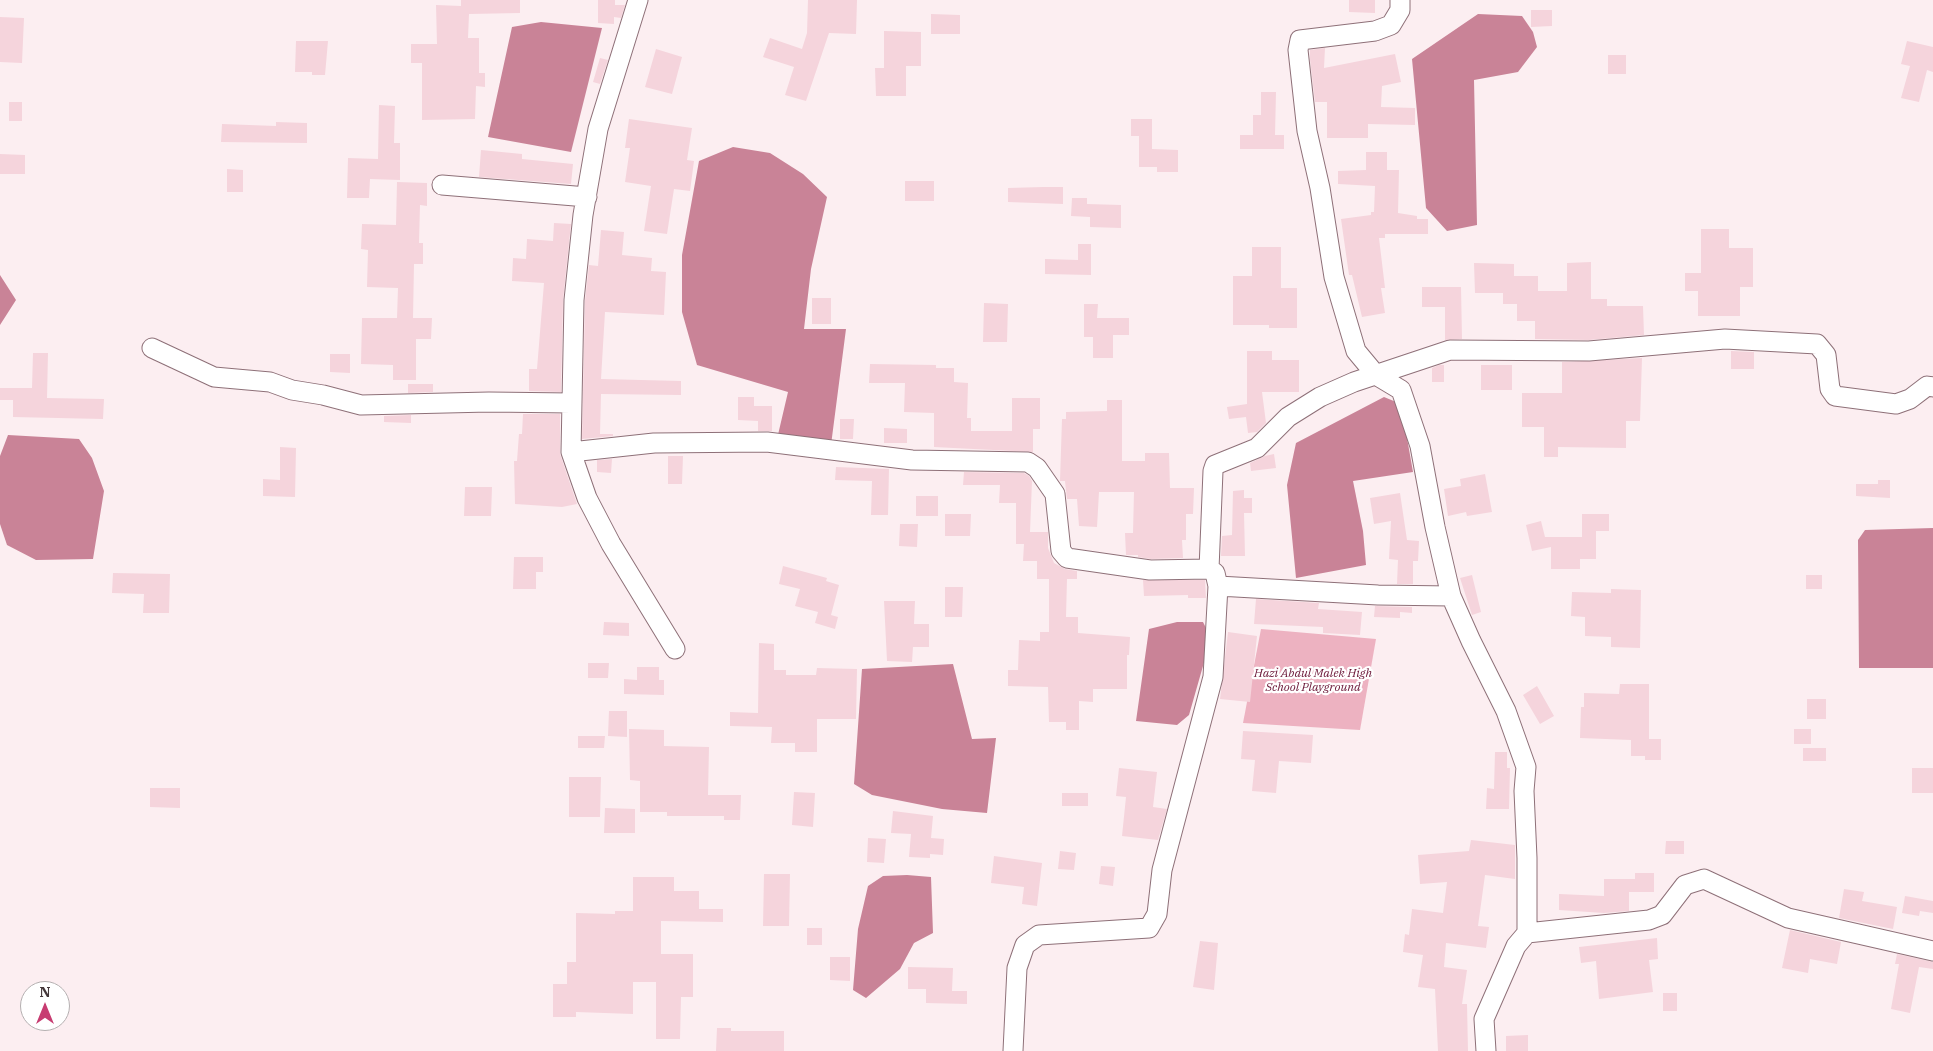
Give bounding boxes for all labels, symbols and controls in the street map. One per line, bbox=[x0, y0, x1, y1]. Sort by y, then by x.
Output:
park label: Hazi Abdul Malek High School Playground bbox=[1254, 667, 1372, 695]
north arrow bbox=[20, 981, 70, 1031]
text: N bbox=[39, 983, 51, 1001]

